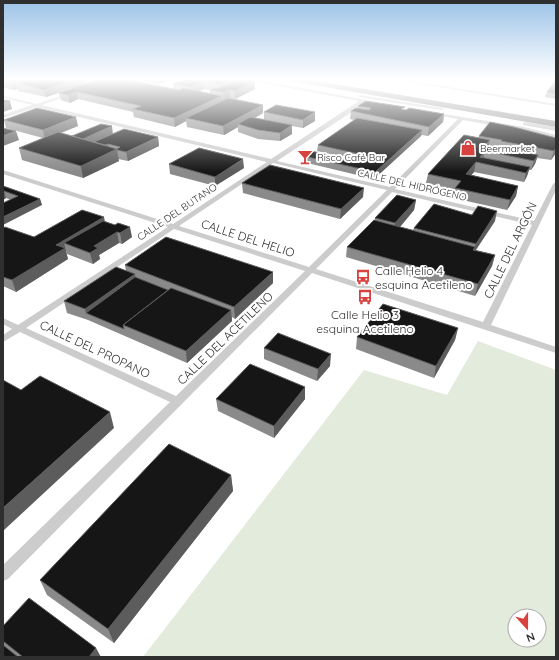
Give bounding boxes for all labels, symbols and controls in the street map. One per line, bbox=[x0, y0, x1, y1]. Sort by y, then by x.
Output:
shop icon: Beermarket bbox=[459, 139, 477, 157]
place label: Beermarket bbox=[480, 142, 535, 155]
bar icon: Risco Café Bar bbox=[296, 148, 314, 166]
place label: Risco Café Bar bbox=[317, 151, 385, 164]
street label: CALLE DEL HIDRÓGENO bbox=[356, 166, 468, 204]
street label: CALLE DEL BUTANO bbox=[135, 180, 220, 244]
street label: CALLE DEL ARGÓN bbox=[480, 199, 540, 301]
street label: CALLE DEL HELIO bbox=[199, 216, 297, 260]
place label: Calle Helio 4 esquina Acetileno bbox=[375, 263, 473, 292]
bus stop icon: Calle Helio 4 esquina Acetileno bbox=[354, 268, 372, 286]
street label: CALLE DEL ACETILENO bbox=[174, 288, 276, 388]
bus stop icon: Calle Helio 3 esquina Acetileno bbox=[356, 288, 374, 306]
place label: Calle Helio 3 esquina Acetileno bbox=[316, 307, 414, 336]
street label: CALLE DEL PROPANO bbox=[37, 317, 153, 381]
north arrow bbox=[507, 608, 547, 648]
text: N bbox=[524, 629, 537, 645]

